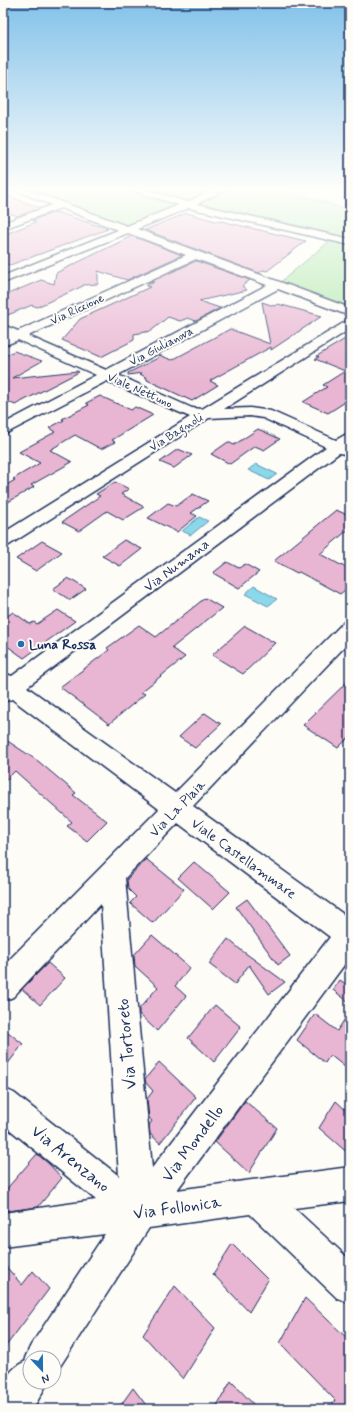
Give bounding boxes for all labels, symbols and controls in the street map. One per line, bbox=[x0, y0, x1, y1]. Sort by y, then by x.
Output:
street label: Via Riccione bbox=[48, 290, 107, 329]
street label: Via Giulianova bbox=[127, 323, 196, 370]
street label: Viale Nettuno bbox=[104, 369, 175, 412]
street label: Via Bagnoli bbox=[146, 410, 207, 457]
street label: Via Numana bbox=[140, 535, 213, 596]
place label: Luna Rossa bbox=[29, 636, 97, 654]
marker: Luna Rossa bbox=[16, 639, 26, 649]
street label: Via La Plaia bbox=[146, 776, 210, 841]
street label: Viale Castellammare bbox=[187, 815, 300, 903]
street label: Via Tortoreto bbox=[112, 998, 142, 1090]
street label: Via Mondello bbox=[157, 1100, 229, 1187]
street label: Via Arenzano bbox=[26, 1120, 114, 1197]
street label: Via Follonica bbox=[132, 1191, 223, 1225]
north arrow bbox=[22, 1350, 62, 1390]
text: N bbox=[39, 1370, 51, 1386]

